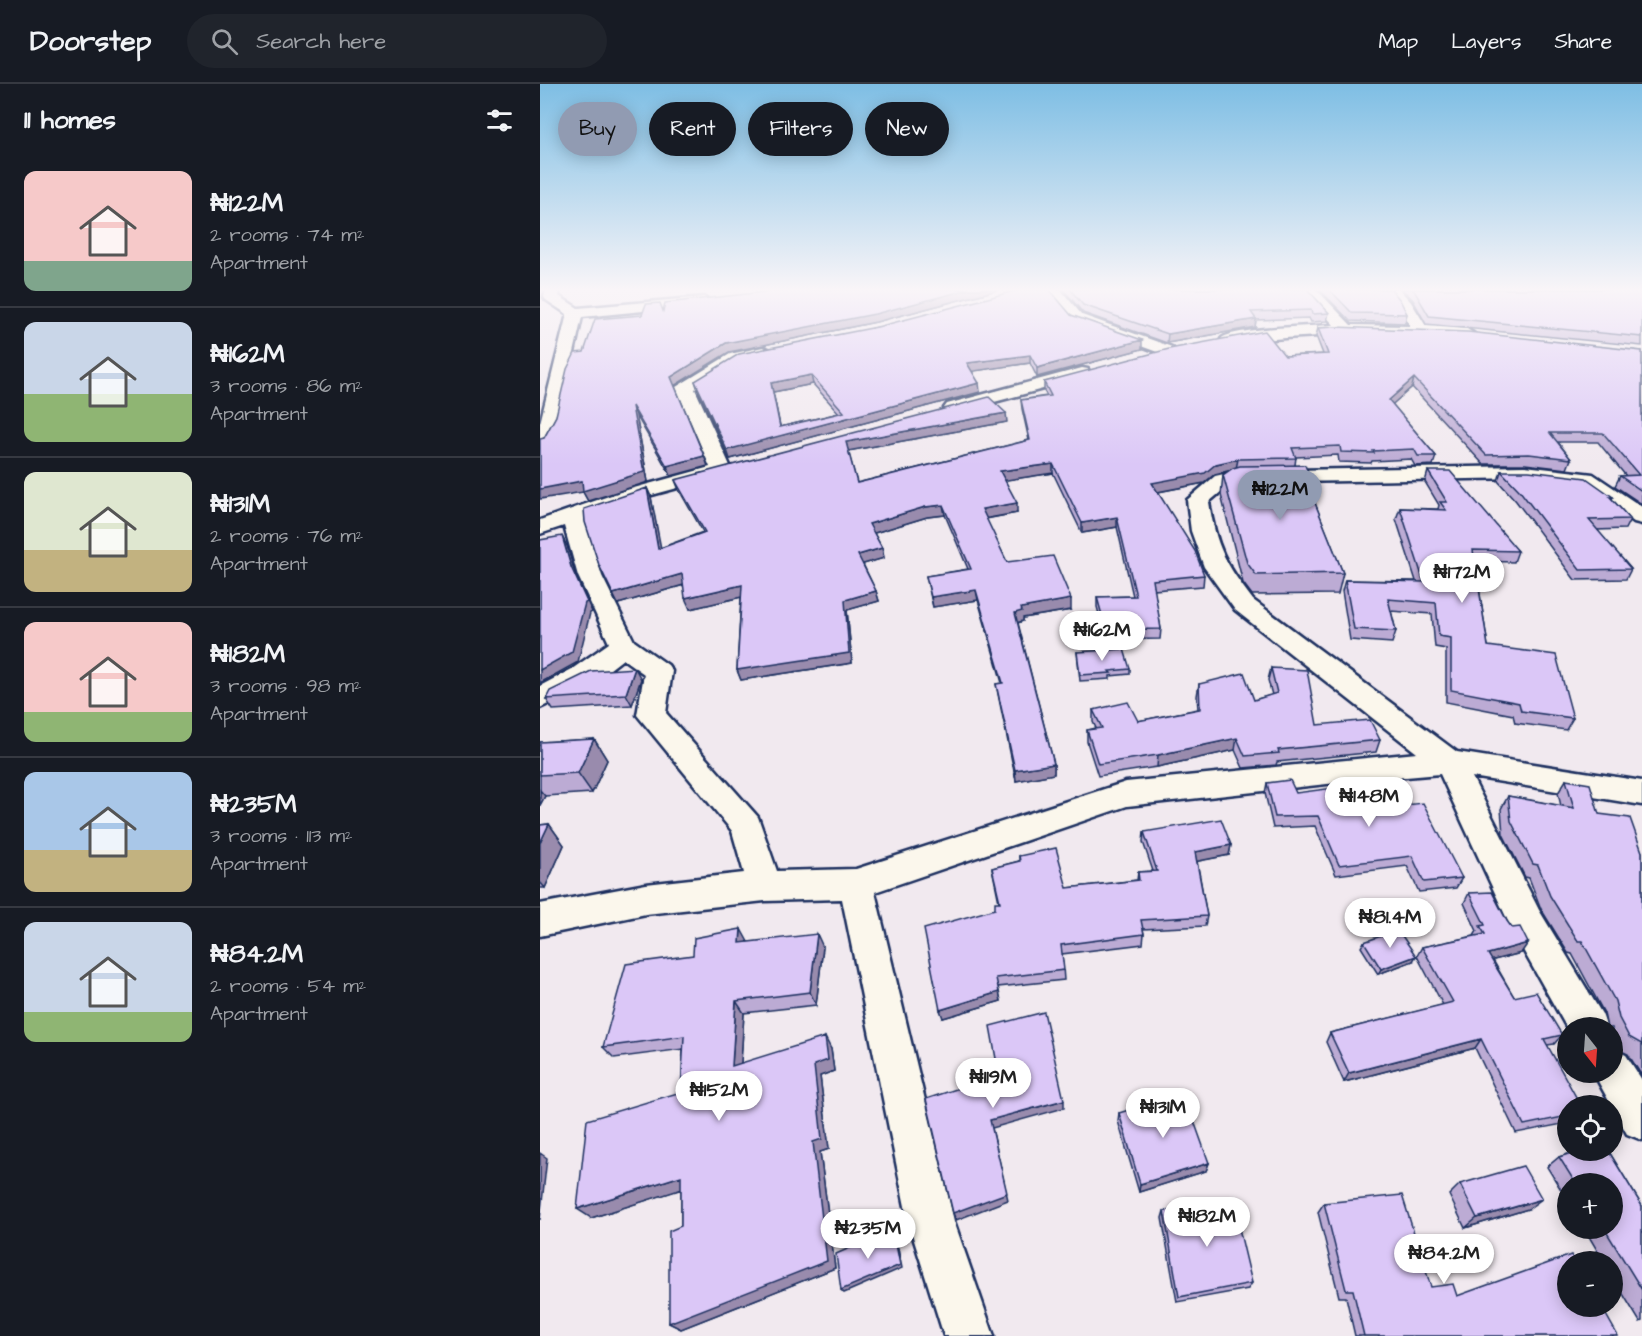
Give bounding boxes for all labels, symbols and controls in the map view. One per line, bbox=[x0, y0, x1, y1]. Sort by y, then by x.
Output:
search box bbox=[187, 14, 607, 68]
text: Doorstep bbox=[30, 22, 151, 61]
icon: search bbox=[208, 25, 241, 58]
text: Search here bbox=[256, 26, 386, 57]
text: Map bbox=[1378, 27, 1418, 56]
text: Layers bbox=[1451, 27, 1521, 56]
text: Share bbox=[1554, 27, 1612, 56]
text: 11 homes bbox=[24, 102, 116, 138]
chip: Buy bbox=[558, 102, 637, 156]
chip: Rent bbox=[649, 102, 736, 156]
chip: Filters bbox=[748, 102, 853, 156]
chip: New bbox=[865, 102, 949, 156]
icon: filters bbox=[483, 104, 516, 137]
text: ₦122M bbox=[210, 185, 283, 221]
icon: home bbox=[72, 195, 144, 267]
text: 2 rooms · 74 m² bbox=[210, 221, 364, 249]
text: Apartment bbox=[210, 249, 308, 277]
text: ₦162M bbox=[210, 336, 285, 372]
icon: home bbox=[72, 346, 144, 418]
text: 3 rooms · 86 m² bbox=[210, 372, 363, 400]
text: Apartment bbox=[210, 400, 308, 428]
pin: ₦122M bbox=[1238, 470, 1322, 521]
text: ₦122M bbox=[1252, 475, 1308, 503]
text: ₦131M bbox=[210, 486, 270, 522]
icon: home bbox=[72, 496, 144, 568]
text: 2 rooms · 76 m² bbox=[210, 522, 363, 550]
text: Apartment bbox=[210, 550, 308, 578]
pin: ₦172M bbox=[1420, 553, 1504, 604]
text: ₦172M bbox=[1433, 558, 1491, 586]
pin: ₦162M bbox=[1060, 611, 1144, 662]
text: ₦162M bbox=[1073, 616, 1131, 644]
text: ₦182M bbox=[210, 636, 285, 672]
icon: home bbox=[72, 646, 144, 718]
text: 3 rooms · 98 m² bbox=[210, 672, 362, 700]
text: Apartment bbox=[210, 700, 308, 728]
pin: ₦148M bbox=[1327, 777, 1411, 828]
text: ₦148M bbox=[1339, 782, 1399, 810]
text: ₦235M bbox=[210, 786, 297, 822]
icon: home bbox=[72, 796, 144, 868]
text: 3 rooms · 113 m² bbox=[210, 822, 353, 850]
text: Apartment bbox=[210, 850, 308, 878]
pin: ₦81.4M bbox=[1341, 898, 1439, 949]
text: ₦81.4M bbox=[1359, 903, 1421, 931]
text: ₦84.2M bbox=[210, 936, 303, 972]
icon: home bbox=[72, 946, 144, 1018]
text: 2 rooms · 54 m² bbox=[210, 972, 366, 1000]
text: Apartment bbox=[210, 1000, 308, 1028]
north arrow bbox=[1557, 1017, 1623, 1083]
map controls bbox=[1557, 1017, 1623, 1317]
pin: ₦119M bbox=[951, 1058, 1035, 1109]
text: ₦119M bbox=[969, 1063, 1017, 1091]
pin: ₦152M bbox=[677, 1071, 761, 1122]
text: ₦152M bbox=[689, 1076, 749, 1104]
pin: ₦131M bbox=[1121, 1088, 1205, 1139]
text: ₦131M bbox=[1140, 1093, 1186, 1121]
button: locate bbox=[1557, 1095, 1623, 1161]
button: + bbox=[1557, 1173, 1623, 1239]
pin: ₦182M bbox=[1165, 1197, 1249, 1248]
text: ₦182M bbox=[1178, 1202, 1236, 1230]
pin: ₦235M bbox=[826, 1209, 910, 1260]
text: ₦235M bbox=[835, 1214, 901, 1242]
pin: ₦84.2M bbox=[1395, 1234, 1493, 1285]
text: ₦84.2M bbox=[1408, 1239, 1480, 1267]
button: − bbox=[1557, 1251, 1623, 1317]

